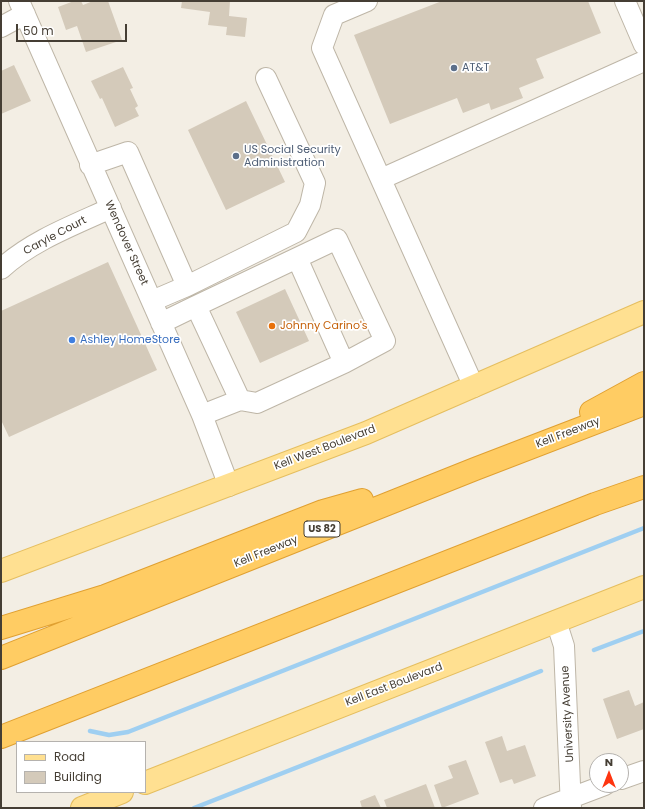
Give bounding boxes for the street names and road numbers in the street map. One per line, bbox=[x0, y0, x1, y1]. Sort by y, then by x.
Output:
street label: Wendover Street bbox=[101, 199, 151, 287]
street label: Caryle Court bbox=[21, 214, 89, 258]
street label: Kell Freeway bbox=[534, 415, 602, 451]
street label: Kell West Boulevard bbox=[272, 423, 378, 473]
road number: US 82 bbox=[304, 521, 340, 537]
street label: Kell Freeway bbox=[232, 533, 300, 571]
street label: Kell East Boulevard bbox=[344, 660, 444, 710]
street label: University Avenue bbox=[559, 665, 577, 763]

